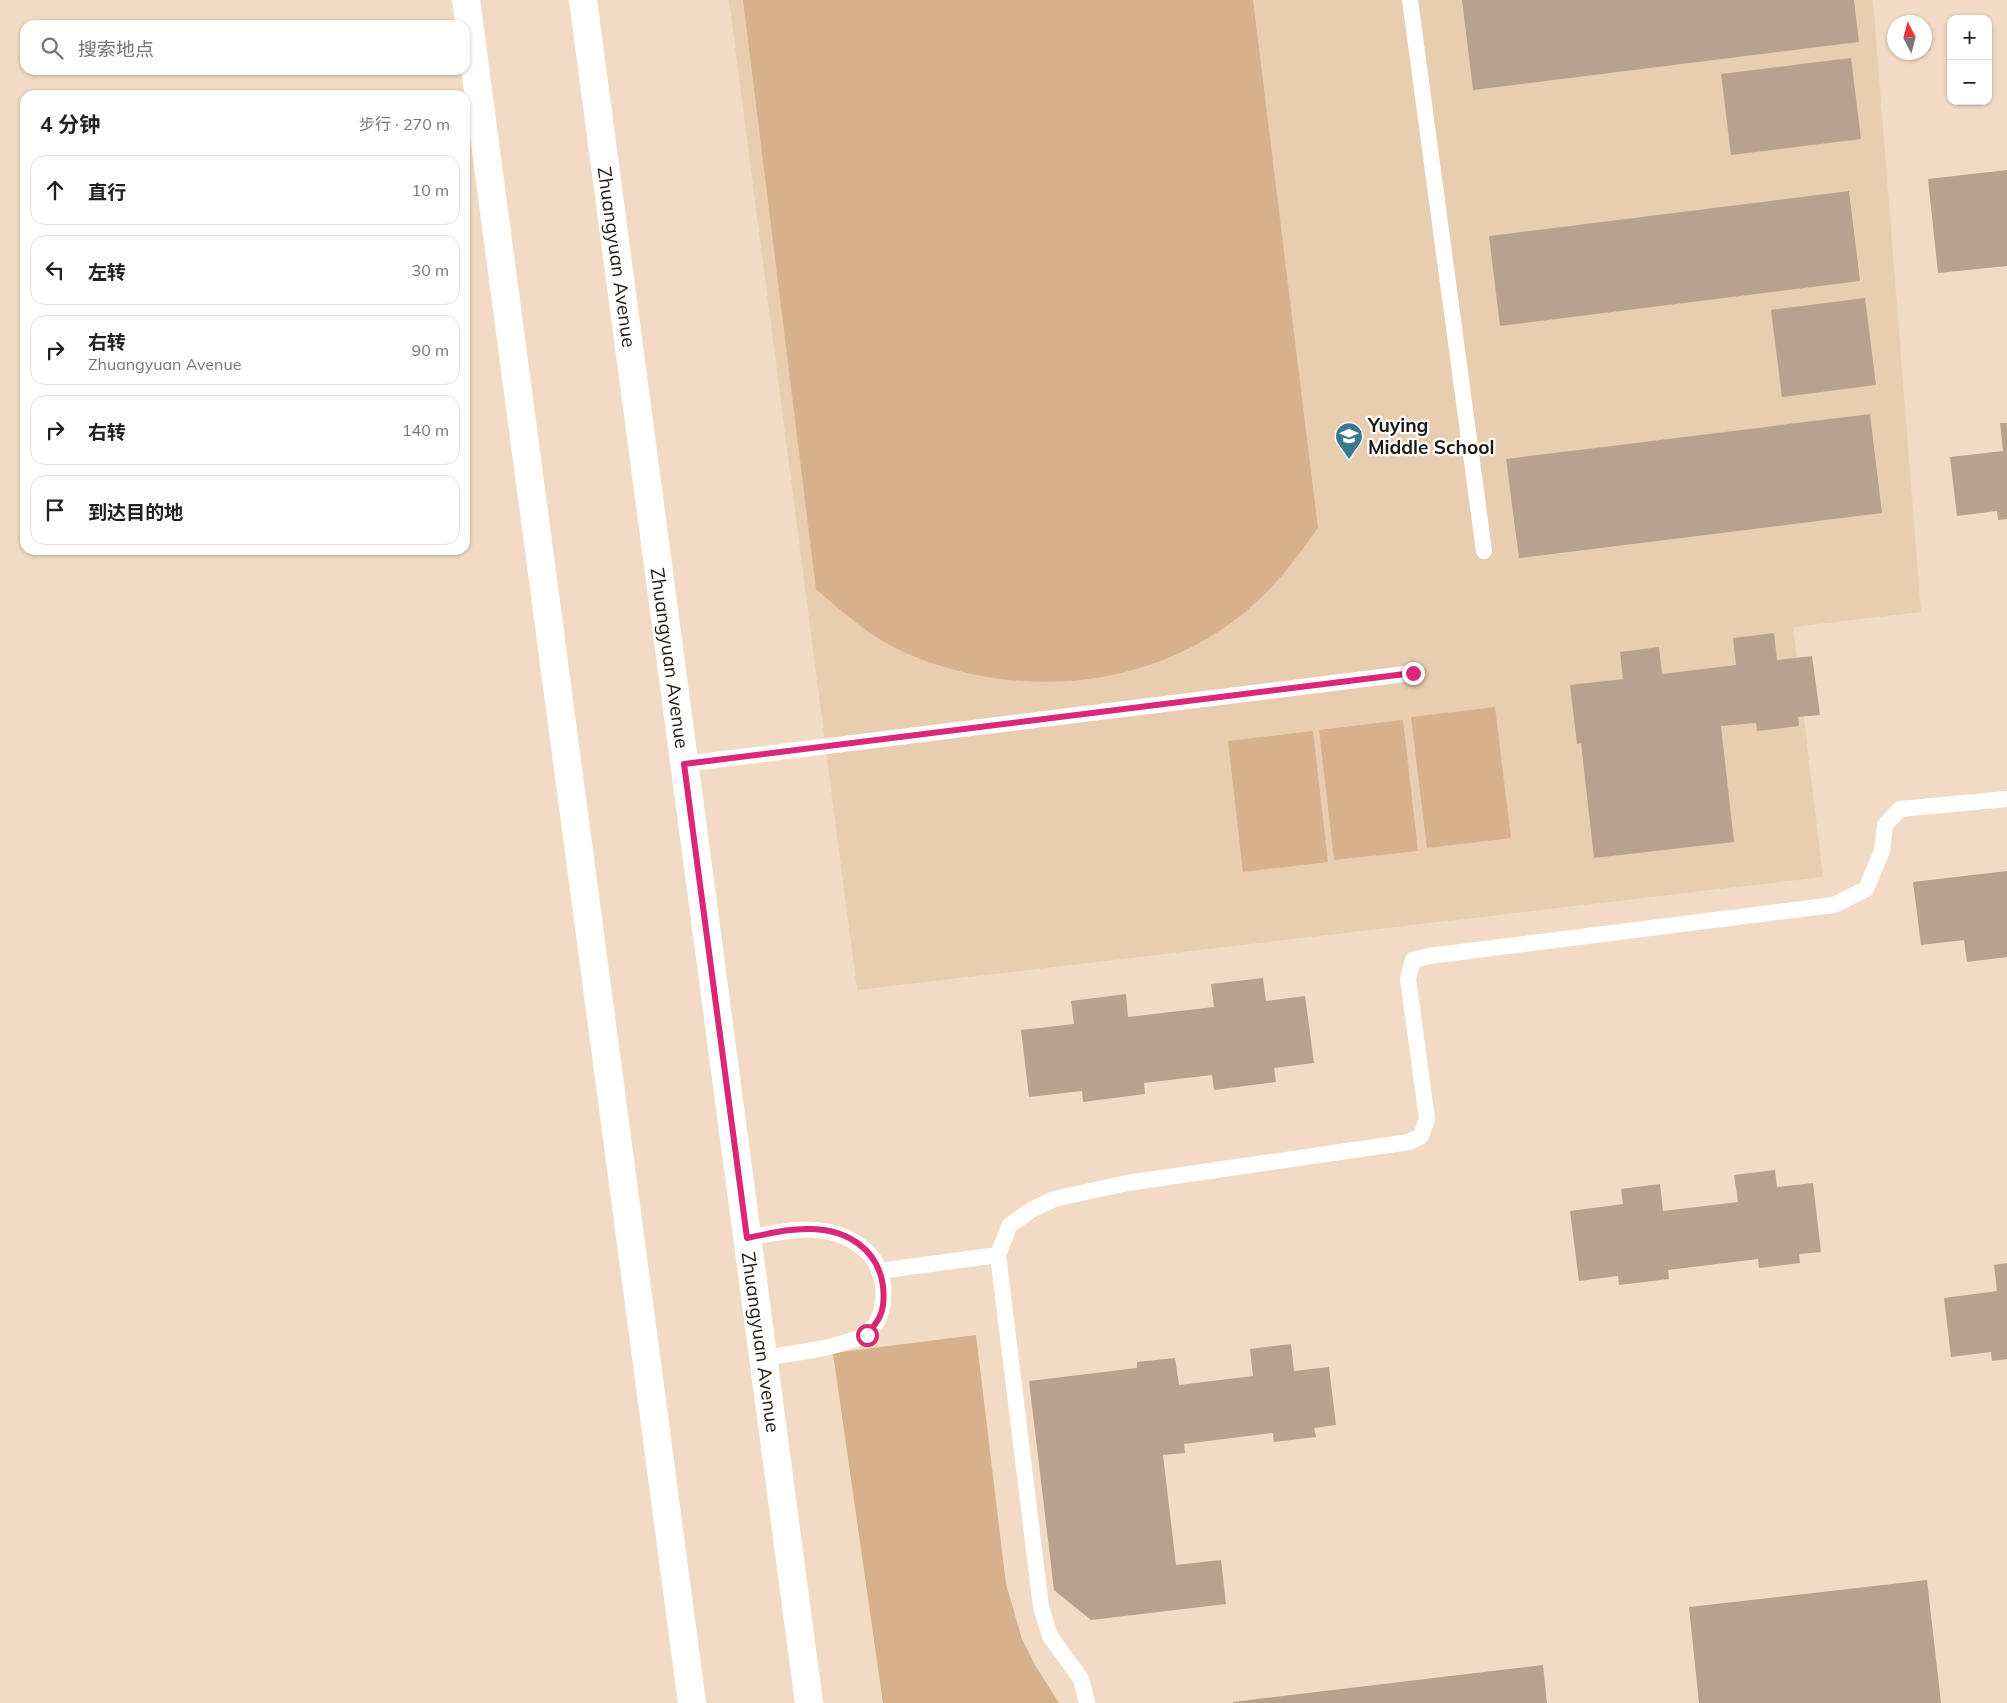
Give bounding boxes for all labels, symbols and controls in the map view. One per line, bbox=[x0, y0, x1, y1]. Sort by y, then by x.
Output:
north arrow bbox=[1887, 15, 1932, 60]
map controls bbox=[1947, 15, 1992, 105]
button: + bbox=[1947, 15, 1992, 60]
search box bbox=[20, 20, 470, 75]
icon: search bbox=[38, 34, 66, 62]
text: 搜索地点 bbox=[78, 37, 154, 61]
button: − bbox=[1947, 60, 1992, 105]
text: 4 分钟 bbox=[40, 111, 100, 137]
text: 步行 · 270 m bbox=[359, 114, 450, 134]
street label: Zhuangyuan Avenue bbox=[592, 165, 642, 349]
icon: ahead bbox=[41, 176, 69, 204]
text: 直行 bbox=[88, 180, 126, 204]
text: 10 m bbox=[412, 180, 449, 200]
icon: left bbox=[41, 256, 69, 284]
text: 左转 bbox=[88, 260, 126, 284]
text: 30 m bbox=[412, 260, 449, 280]
text: 右转 bbox=[88, 330, 126, 354]
icon: right bbox=[41, 336, 69, 364]
text: 90 m bbox=[412, 340, 449, 360]
text: Zhuangyuan Avenue bbox=[88, 354, 241, 374]
place label: Yuying Middle School bbox=[1367, 413, 1494, 459]
icon: right bbox=[41, 416, 69, 444]
text: 右转 bbox=[88, 420, 126, 444]
text: 140 m bbox=[402, 420, 449, 440]
school or university icon: Yuying Middle School bbox=[1334, 421, 1364, 460]
icon: arrive bbox=[41, 496, 69, 524]
text: 到达目的地 bbox=[88, 500, 183, 524]
street label: Zhuangyuan Avenue bbox=[645, 566, 695, 750]
route end bbox=[1402, 662, 1425, 685]
street label: Zhuangyuan Avenue bbox=[736, 1250, 786, 1434]
route start bbox=[856, 1324, 879, 1347]

